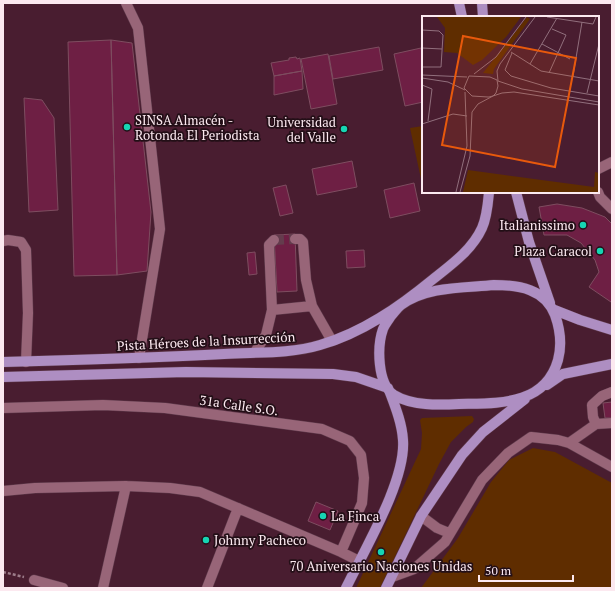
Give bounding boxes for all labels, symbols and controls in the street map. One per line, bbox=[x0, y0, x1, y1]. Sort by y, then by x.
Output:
inset map bbox=[422, 16, 599, 193]
place label: SINSA Almacén - Rotonda El Periodista bbox=[135, 111, 260, 144]
place label: Universidad del Valle bbox=[267, 113, 336, 146]
marker: SINSA Almacén - Rotonda El Periodista bbox=[122, 122, 132, 132]
marker: Universidad del Valle bbox=[339, 124, 349, 134]
place label: Italianissimo bbox=[499, 216, 575, 234]
marker: Italianissimo bbox=[578, 220, 588, 230]
place label: Plaza Caracol bbox=[514, 242, 592, 260]
marker: Plaza Caracol bbox=[595, 246, 605, 256]
street label: Pista Héroes de la Insurrección bbox=[116, 327, 296, 355]
street label: 31a Calle S.O. bbox=[199, 391, 279, 419]
place label: La Finca bbox=[331, 507, 380, 525]
marker: La Finca bbox=[318, 511, 328, 521]
place label: Johnny Pacheco bbox=[214, 531, 306, 549]
marker: Johnny Pacheco bbox=[201, 535, 211, 545]
marker: 70 Aniversario Naciones Unidas bbox=[376, 547, 386, 557]
place label: 70 Aniversario Naciones Unidas bbox=[290, 557, 472, 575]
scale bar bbox=[479, 557, 573, 583]
text: 50 m bbox=[485, 563, 512, 578]

